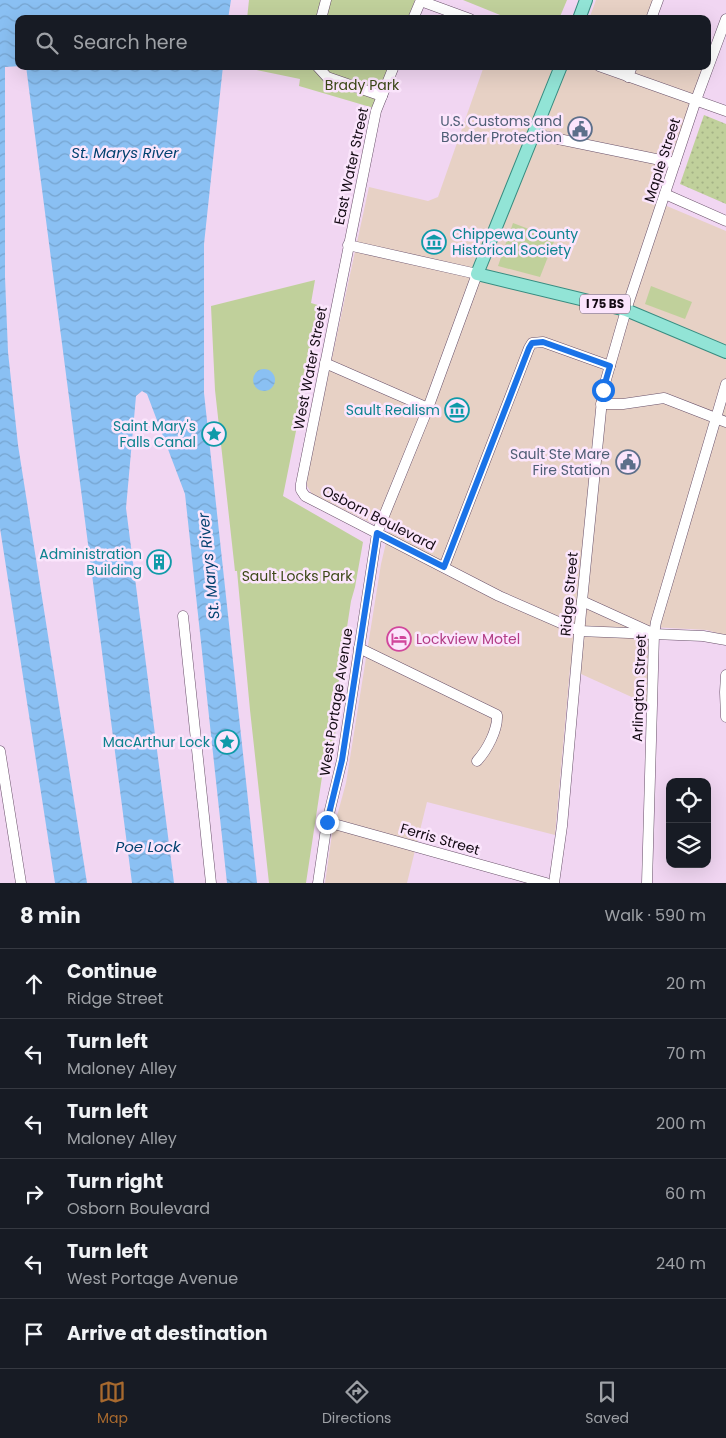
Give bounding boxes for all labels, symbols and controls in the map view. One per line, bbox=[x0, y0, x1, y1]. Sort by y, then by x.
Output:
search box bbox=[15, 15, 711, 70]
icon: search bbox=[33, 29, 61, 57]
text: Search here bbox=[73, 29, 187, 56]
park label: Brady Park bbox=[325, 75, 400, 95]
street label: East Water Street bbox=[329, 105, 373, 227]
place label: U.S. Customs and Border Protection bbox=[440, 111, 562, 147]
street label: Maple Street bbox=[639, 115, 685, 205]
public building icon: U.S. Customs and Border Protection bbox=[567, 116, 593, 142]
water label: St. Marys River bbox=[71, 142, 179, 163]
place label: Chippewa County Historical Society bbox=[452, 224, 578, 260]
museum icon: Chippewa County Historical Society bbox=[421, 229, 447, 255]
road number: I 75 BS bbox=[580, 294, 630, 314]
street label: West Water Street bbox=[288, 305, 332, 431]
route start bbox=[592, 379, 615, 402]
museum icon: Sault Realism bbox=[444, 397, 470, 423]
place label: Sault Realism bbox=[346, 400, 440, 420]
place label: Saint Mary's Falls Canal bbox=[113, 416, 196, 452]
place icon: Saint Mary's Falls Canal bbox=[201, 421, 227, 447]
place label: Sault Ste Mare Fire Station bbox=[510, 444, 610, 480]
public building icon: Sault Ste Mare Fire Station bbox=[615, 449, 641, 475]
street label: Osborn Boulevard bbox=[319, 481, 439, 555]
water label: St. Marys River bbox=[192, 511, 225, 621]
place label: Administration Building bbox=[39, 544, 142, 580]
building icon: Administration Building bbox=[146, 549, 172, 575]
street label: Ridge Street bbox=[555, 551, 583, 637]
park label: Sault Locks Park bbox=[242, 566, 353, 586]
street label: West Portage Avenue bbox=[314, 626, 358, 778]
hotel icon: Lockview Motel bbox=[386, 626, 412, 652]
place label: Lockview Motel bbox=[416, 629, 520, 649]
street label: Arlington Street bbox=[627, 634, 651, 742]
place icon: MacArthur Lock bbox=[214, 729, 240, 755]
place label: MacArthur Lock bbox=[103, 732, 211, 752]
map controls bbox=[666, 778, 711, 868]
button: locate bbox=[666, 778, 711, 823]
route end bbox=[316, 811, 339, 834]
street label: Ferris Street bbox=[398, 818, 482, 860]
button: layers bbox=[666, 823, 711, 868]
water label: Poe Lock bbox=[116, 836, 182, 857]
text: 8 min bbox=[20, 901, 81, 930]
text: Walk · 590 m bbox=[605, 904, 706, 927]
text: Continue bbox=[67, 958, 157, 985]
icon: ahead bbox=[20, 970, 48, 998]
text: 20 m bbox=[666, 972, 706, 995]
text: Ridge Street bbox=[67, 987, 163, 1010]
text: Turn left bbox=[67, 1028, 148, 1055]
icon: left bbox=[20, 1040, 48, 1068]
text: 70 m bbox=[666, 1042, 706, 1065]
text: Maloney Alley bbox=[67, 1057, 177, 1080]
text: Turn left bbox=[67, 1098, 148, 1125]
icon: left bbox=[20, 1110, 48, 1138]
text: 200 m bbox=[656, 1112, 706, 1135]
text: Maloney Alley bbox=[67, 1127, 177, 1150]
text: Turn right bbox=[67, 1168, 163, 1195]
icon: right bbox=[20, 1180, 48, 1208]
text: 60 m bbox=[665, 1182, 706, 1205]
text: Osborn Boulevard bbox=[67, 1197, 210, 1220]
text: Turn left bbox=[67, 1238, 148, 1265]
icon: left bbox=[20, 1250, 48, 1278]
text: 240 m bbox=[656, 1252, 706, 1275]
text: West Portage Avenue bbox=[67, 1267, 238, 1290]
icon: arrive bbox=[20, 1320, 48, 1348]
text: Arrive at destination bbox=[67, 1320, 268, 1347]
tab: Map bbox=[97, 1378, 128, 1429]
tab: Directions bbox=[322, 1378, 391, 1429]
tab: Saved bbox=[585, 1378, 629, 1429]

